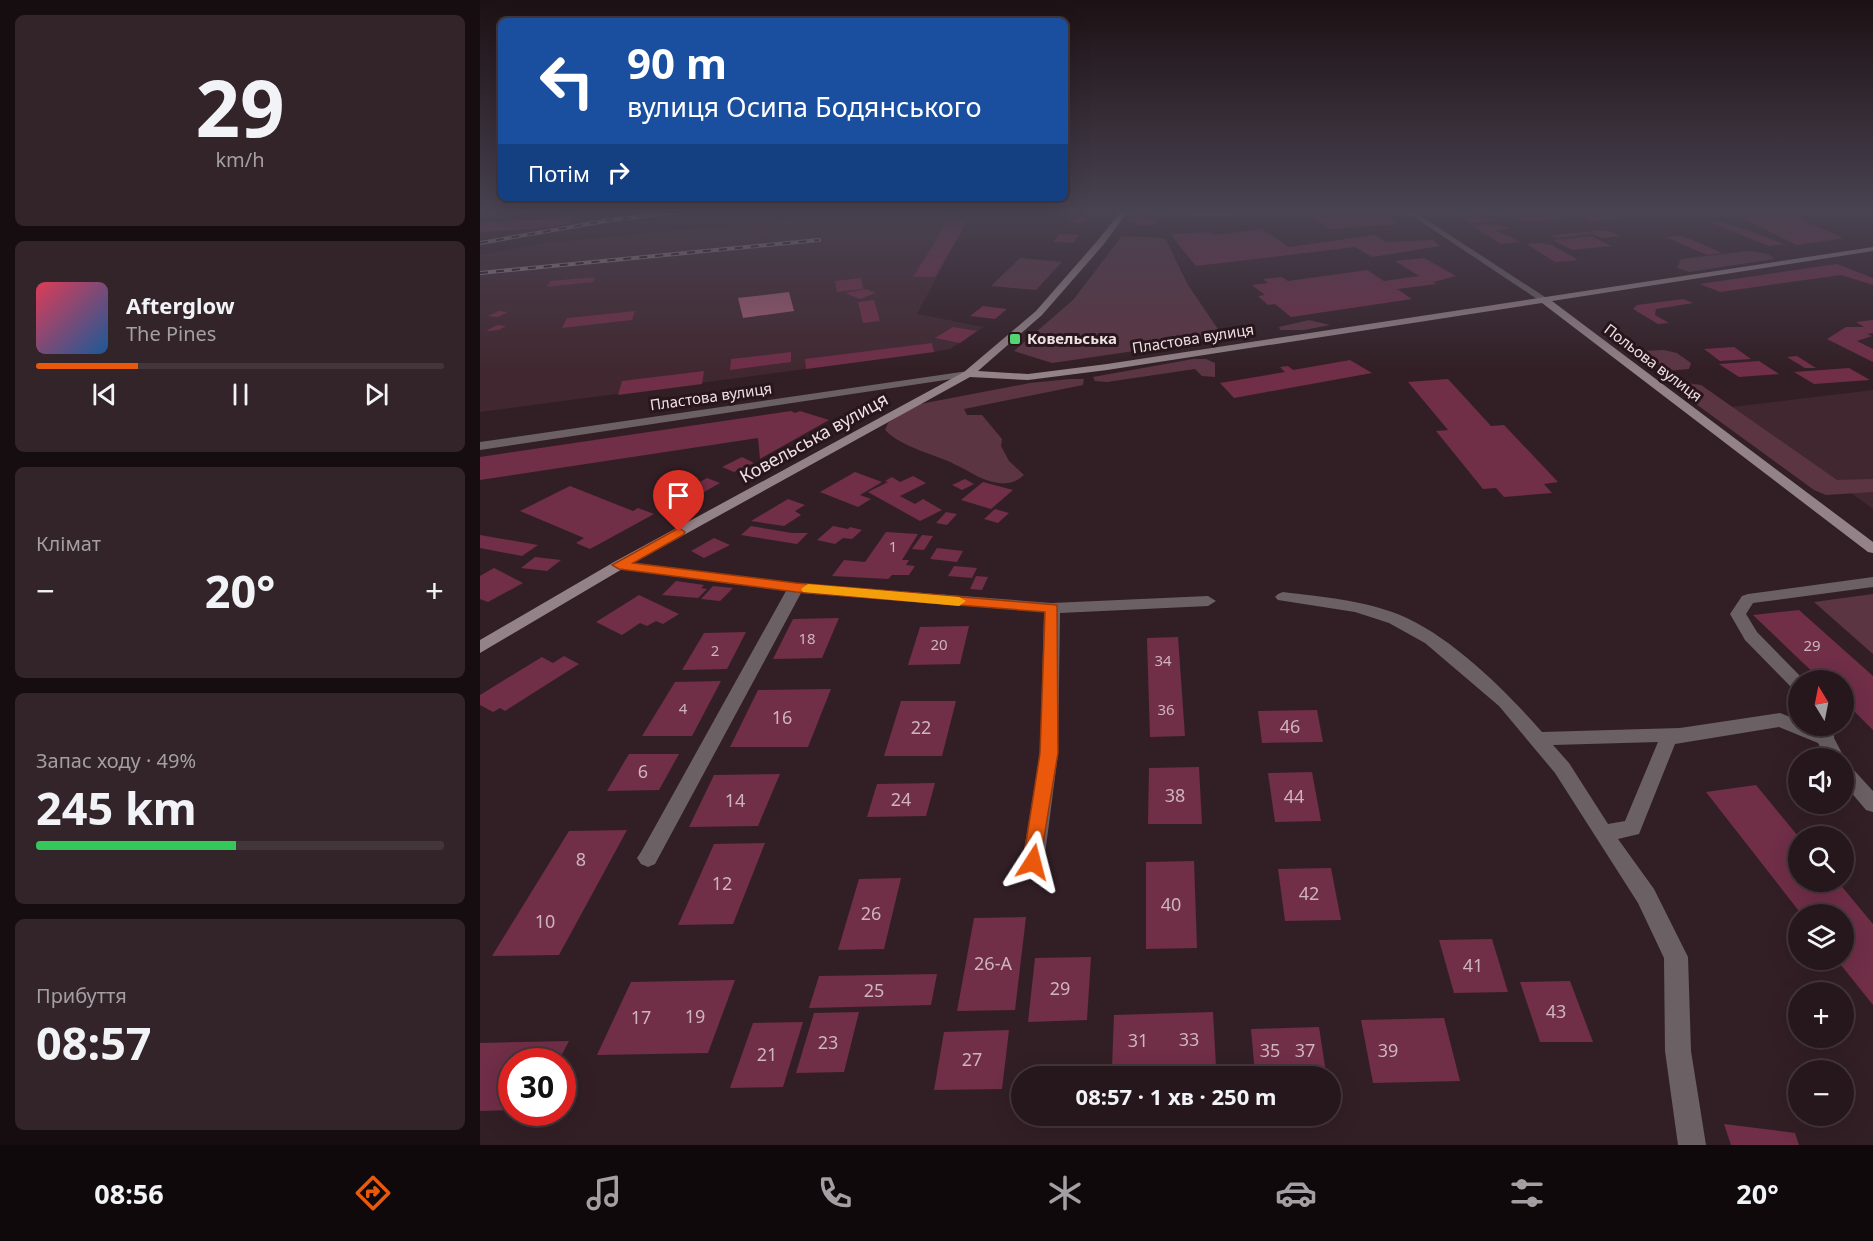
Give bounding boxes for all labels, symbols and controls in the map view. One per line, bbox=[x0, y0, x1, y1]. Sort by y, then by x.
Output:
text: 90 m bbox=[627, 34, 727, 91]
icon: left bbox=[528, 42, 606, 120]
text: 29 bbox=[195, 54, 285, 160]
text: вулиця Осипа Бодянського bbox=[627, 88, 981, 125]
text: km/h bbox=[215, 146, 265, 173]
icon: right bbox=[602, 156, 635, 189]
text: Потім bbox=[528, 158, 590, 188]
text: Afterglow bbox=[126, 290, 235, 320]
street label: Пластова вулиця bbox=[1130, 319, 1255, 358]
street label: Польова вулиця bbox=[1601, 319, 1707, 406]
text: The Pines bbox=[126, 320, 216, 347]
place label: Ковельська bbox=[1027, 328, 1117, 348]
marker: Ковельська bbox=[1008, 332, 1022, 346]
icon: previous bbox=[88, 378, 121, 411]
icon: pause bbox=[224, 378, 257, 411]
icon: next bbox=[360, 378, 393, 411]
street label: Пластова вулиця bbox=[649, 378, 773, 414]
street label: Ковельська вулиця bbox=[735, 386, 892, 488]
pin bbox=[653, 470, 704, 532]
icon: arrive bbox=[662, 479, 695, 512]
text: Клімат bbox=[36, 530, 101, 557]
house number: 1 bbox=[889, 536, 897, 556]
text: 20° bbox=[205, 560, 275, 621]
text: − bbox=[36, 568, 55, 613]
text: + bbox=[425, 568, 444, 613]
house number: 18 bbox=[798, 628, 816, 648]
house number: 20 bbox=[930, 634, 948, 654]
house number: 29 bbox=[1803, 635, 1821, 655]
house number: 2 bbox=[711, 640, 719, 660]
house number: 34 bbox=[1154, 650, 1172, 670]
north arrow bbox=[1788, 670, 1854, 736]
map controls bbox=[1788, 670, 1854, 1126]
house number: 4 bbox=[679, 698, 688, 718]
house number: 36 bbox=[1157, 699, 1175, 719]
house number: 16 bbox=[772, 705, 792, 729]
house number: 46 bbox=[1280, 714, 1300, 738]
house number: 22 bbox=[911, 715, 931, 739]
text: Запас ходу · 49% bbox=[36, 747, 196, 774]
button: sound bbox=[1788, 748, 1854, 814]
house number: 6 bbox=[638, 759, 648, 783]
text: 245 km bbox=[36, 777, 197, 838]
house number: 38 bbox=[1165, 783, 1185, 807]
house number: 44 bbox=[1284, 784, 1304, 808]
house number: 24 bbox=[891, 787, 911, 811]
house number: 14 bbox=[725, 788, 745, 812]
button: search bbox=[1788, 826, 1854, 892]
position arrow bbox=[1001, 830, 1065, 894]
house number: 8 bbox=[576, 847, 586, 871]
house number: 12 bbox=[712, 871, 732, 895]
house number: 42 bbox=[1299, 881, 1319, 905]
house number: 40 bbox=[1161, 892, 1181, 916]
house number: 26 bbox=[861, 901, 881, 925]
button: layers bbox=[1788, 904, 1854, 970]
house number: 10 bbox=[535, 909, 555, 933]
house number: 26-А bbox=[974, 951, 1012, 975]
house number: 41 bbox=[1463, 953, 1483, 977]
house number: 29 bbox=[1050, 976, 1070, 1000]
house number: 25 bbox=[864, 978, 884, 1002]
text: Прибуття bbox=[36, 982, 127, 1009]
button: + bbox=[1788, 982, 1854, 1048]
house number: 43 bbox=[1546, 999, 1566, 1023]
house number: 19 bbox=[685, 1004, 705, 1028]
house number: 17 bbox=[631, 1005, 651, 1029]
text: 08:57 bbox=[36, 1012, 152, 1073]
house number: 33 bbox=[1179, 1027, 1199, 1051]
house number: 31 bbox=[1128, 1028, 1148, 1052]
house number: 23 bbox=[818, 1030, 838, 1054]
house number: 35 bbox=[1260, 1038, 1280, 1062]
house number: 37 bbox=[1295, 1038, 1315, 1062]
house number: 39 bbox=[1378, 1038, 1398, 1062]
house number: 21 bbox=[757, 1042, 777, 1066]
house number: 27 bbox=[962, 1047, 982, 1071]
speed limit sign: 30 bbox=[498, 1048, 576, 1126]
button: − bbox=[1788, 1060, 1854, 1126]
text: 08:57 · 1 хв · 250 m bbox=[1076, 1081, 1276, 1111]
icon: directions bbox=[352, 1172, 394, 1214]
icon: music bbox=[583, 1172, 625, 1214]
icon: phone bbox=[814, 1172, 856, 1214]
icon: climate bbox=[1044, 1172, 1086, 1214]
icon: car bbox=[1275, 1172, 1317, 1214]
icon: filters bbox=[1506, 1172, 1548, 1214]
text: 08:56 bbox=[94, 1175, 164, 1212]
text: 20° bbox=[1736, 1175, 1779, 1212]

